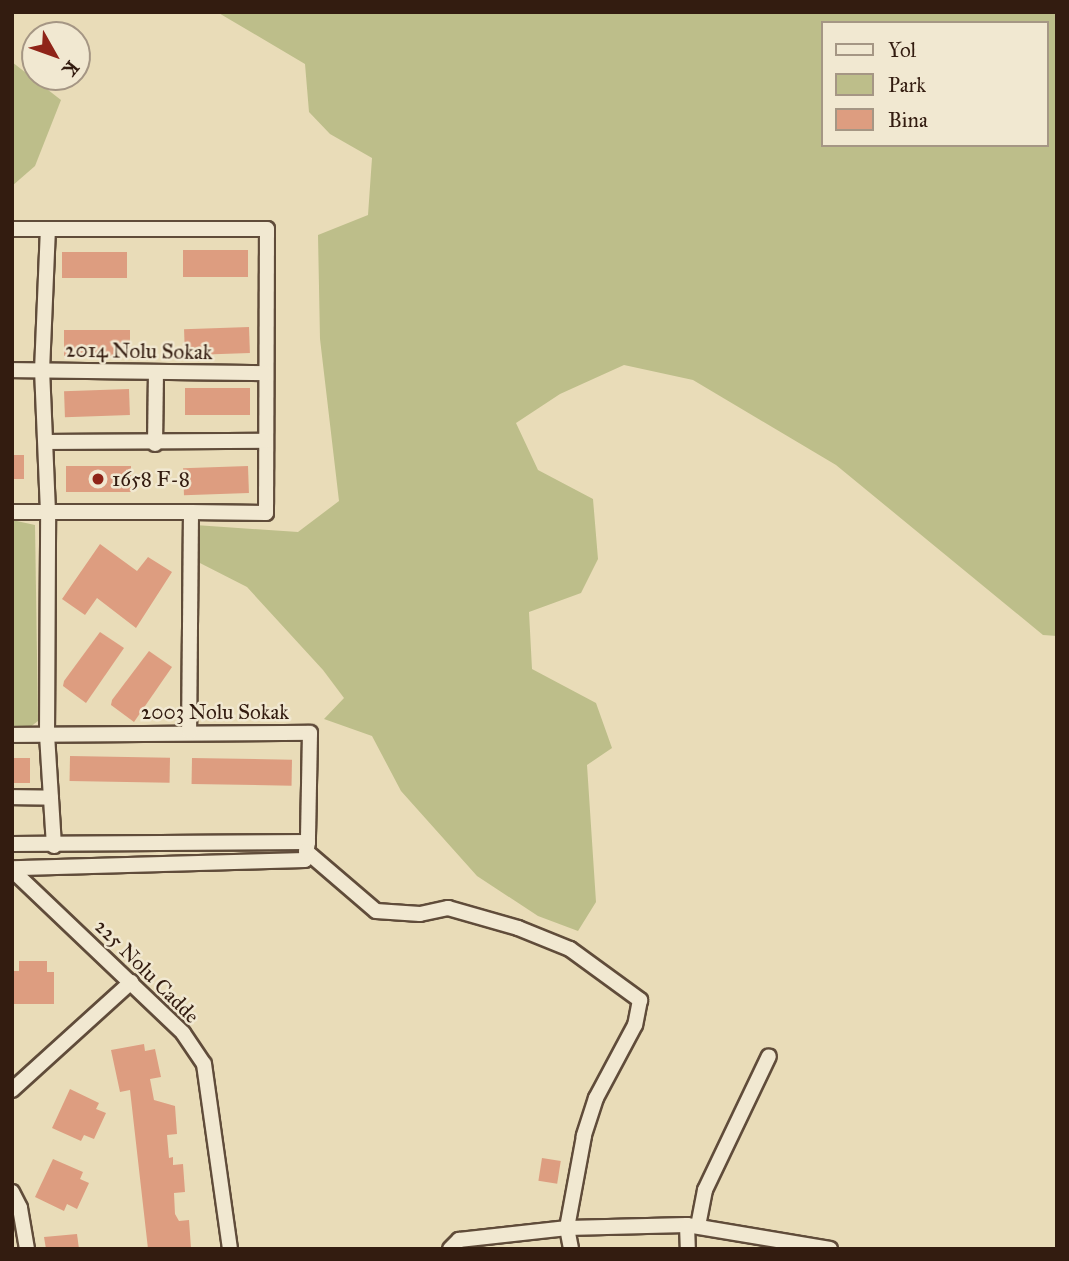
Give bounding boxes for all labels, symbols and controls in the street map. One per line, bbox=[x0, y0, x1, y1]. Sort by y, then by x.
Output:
north arrow bbox=[21, 21, 91, 91]
legend bbox=[820, 21, 1048, 147]
text: Yol bbox=[888, 37, 916, 63]
text: K bbox=[58, 56, 84, 81]
text: Park bbox=[888, 72, 926, 98]
text: Bina bbox=[888, 107, 928, 133]
street label: 2014 Nolu Sokak bbox=[65, 337, 213, 365]
place label: 1658 F-8 bbox=[112, 466, 190, 492]
marker: 1658 F-8 bbox=[90, 471, 106, 487]
street label: 2003 Nolu Sokak bbox=[141, 699, 289, 725]
street label: 225 Nolu Cadde bbox=[90, 914, 204, 1028]

